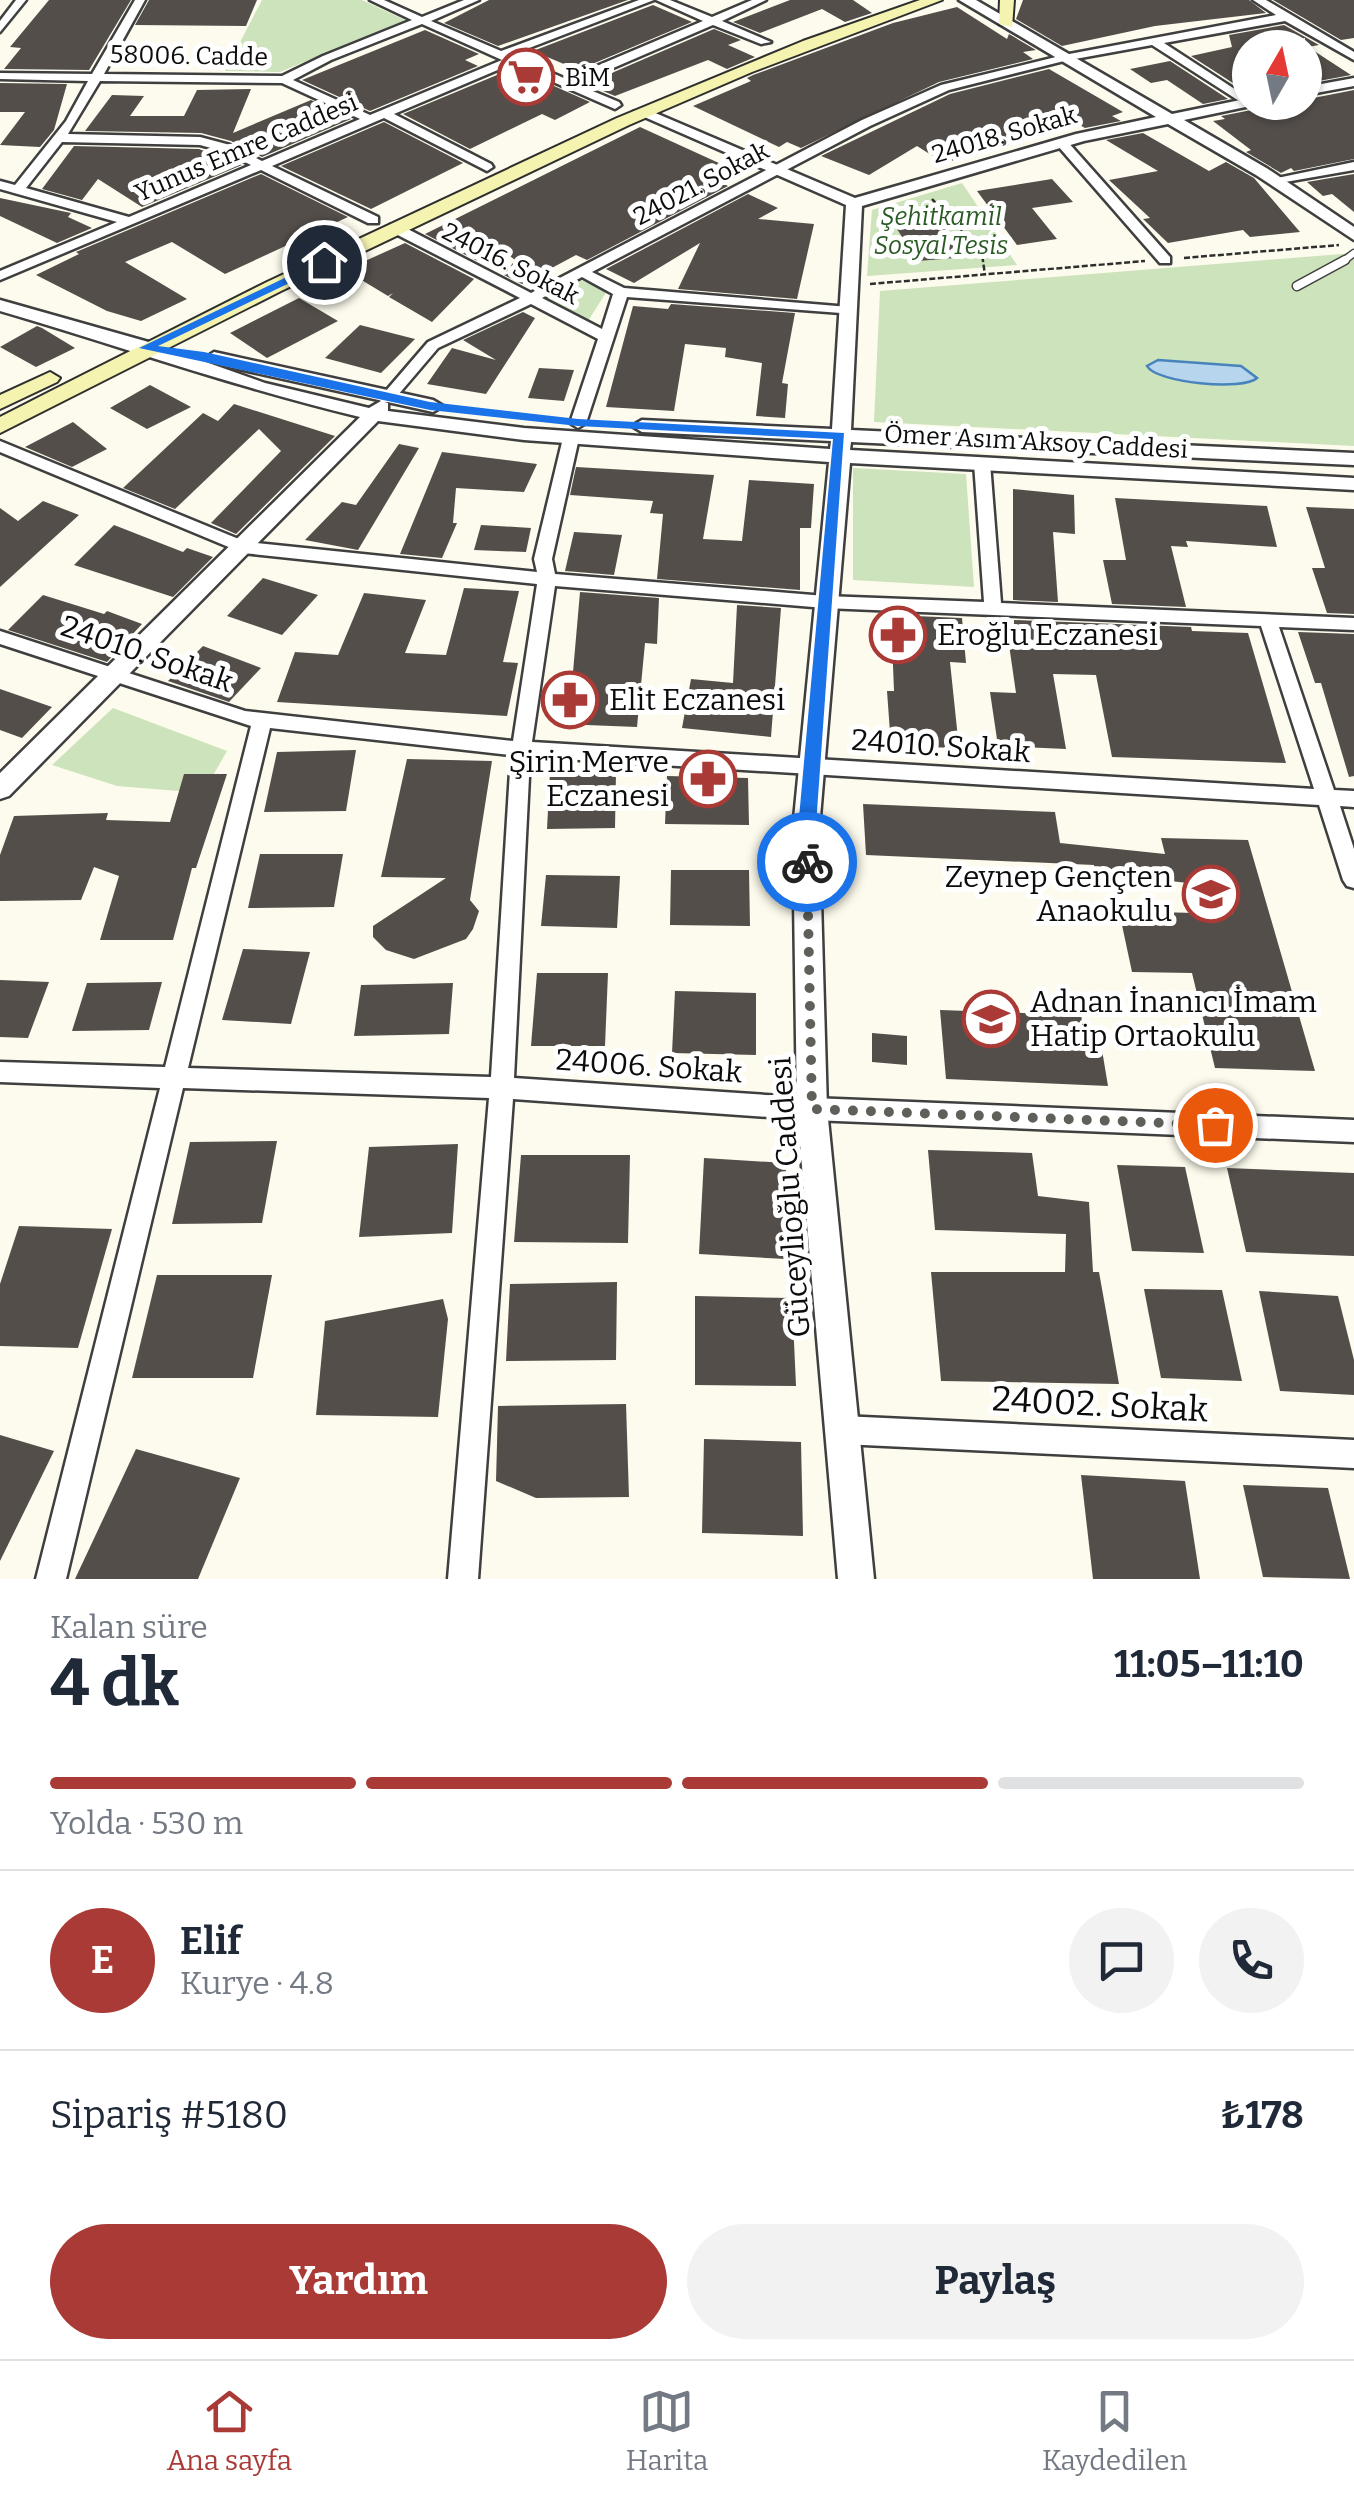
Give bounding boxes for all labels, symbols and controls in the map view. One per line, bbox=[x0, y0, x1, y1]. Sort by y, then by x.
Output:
north arrow bbox=[1232, 30, 1322, 120]
map controls bbox=[1232, 30, 1322, 120]
street label: 58006. Cadde bbox=[110, 40, 268, 72]
supermarket icon: BiM bbox=[496, 47, 556, 107]
place label: BiM bbox=[565, 63, 610, 93]
street label: Yunus Emre Caddesi bbox=[131, 87, 362, 208]
street label: 24018. Sokak bbox=[929, 100, 1081, 170]
street label: 24021. Sokak bbox=[629, 135, 775, 232]
park label: Şehitkamil Sosyal Tesis bbox=[874, 202, 1008, 261]
street label: 24016. Sokak bbox=[437, 217, 585, 312]
pin bbox=[282, 220, 367, 305]
icon: home bbox=[297, 235, 352, 290]
street label: Ömer Asım Aksoy Caddesi bbox=[883, 419, 1189, 465]
pharmacy icon: Eroğlu Eczanesi bbox=[868, 605, 928, 665]
street label: 24010. Sokak bbox=[56, 608, 238, 700]
place label: Eroğlu Eczanesi bbox=[937, 617, 1158, 653]
pharmacy icon: Elit Eczanesi bbox=[540, 670, 600, 730]
place label: Elit Eczanesi bbox=[609, 682, 785, 718]
street label: 24010. Sokak bbox=[850, 722, 1032, 770]
place label: Şirin Merve Eczanesi bbox=[508, 744, 669, 814]
pharmacy icon: Şirin Merve Eczanesi bbox=[678, 749, 738, 809]
courier bbox=[757, 812, 857, 912]
icon: bike bbox=[780, 835, 835, 890]
place label: Zeynep Gençten Anaokulu bbox=[945, 859, 1172, 929]
school or university icon: Zeynep Gençten Anaokulu bbox=[1181, 864, 1241, 924]
place label: Adnan İnanıcı İmam Hatip Ortaokulu bbox=[1030, 984, 1317, 1054]
school or university icon: Adnan İnanıcı İmam Hatip Ortaokulu bbox=[961, 989, 1021, 1049]
street label: 24006. Sokak bbox=[555, 1042, 743, 1090]
street label: Güceylioğlu Caddesi bbox=[762, 1055, 818, 1339]
pin bbox=[1173, 1083, 1258, 1168]
icon: bag bbox=[1188, 1098, 1243, 1153]
street label: 24002. Sokak bbox=[991, 1377, 1209, 1431]
text: Kalan süre bbox=[50, 1608, 208, 1646]
text: 11:05–11:10 bbox=[1114, 1641, 1304, 1687]
text: 4 dk bbox=[50, 1644, 179, 1722]
text: Yolda · 530 m bbox=[50, 1804, 243, 1842]
button: chat bbox=[1069, 1908, 1174, 2013]
button: phone bbox=[1199, 1908, 1304, 2013]
text: Elif bbox=[180, 1918, 241, 1964]
text: E bbox=[91, 1937, 114, 1983]
text: Kurye · 4.8 bbox=[180, 1964, 334, 2002]
text: Sipariş #5180 bbox=[50, 2092, 288, 2138]
text: ₺178 bbox=[1220, 2092, 1304, 2138]
button: Yardım bbox=[50, 2224, 667, 2339]
button: Paylaş bbox=[687, 2224, 1304, 2339]
tab: Ana sayfa bbox=[167, 2384, 292, 2477]
tab: Harita bbox=[626, 2384, 708, 2477]
tab: Kaydedilen bbox=[1042, 2384, 1187, 2477]

